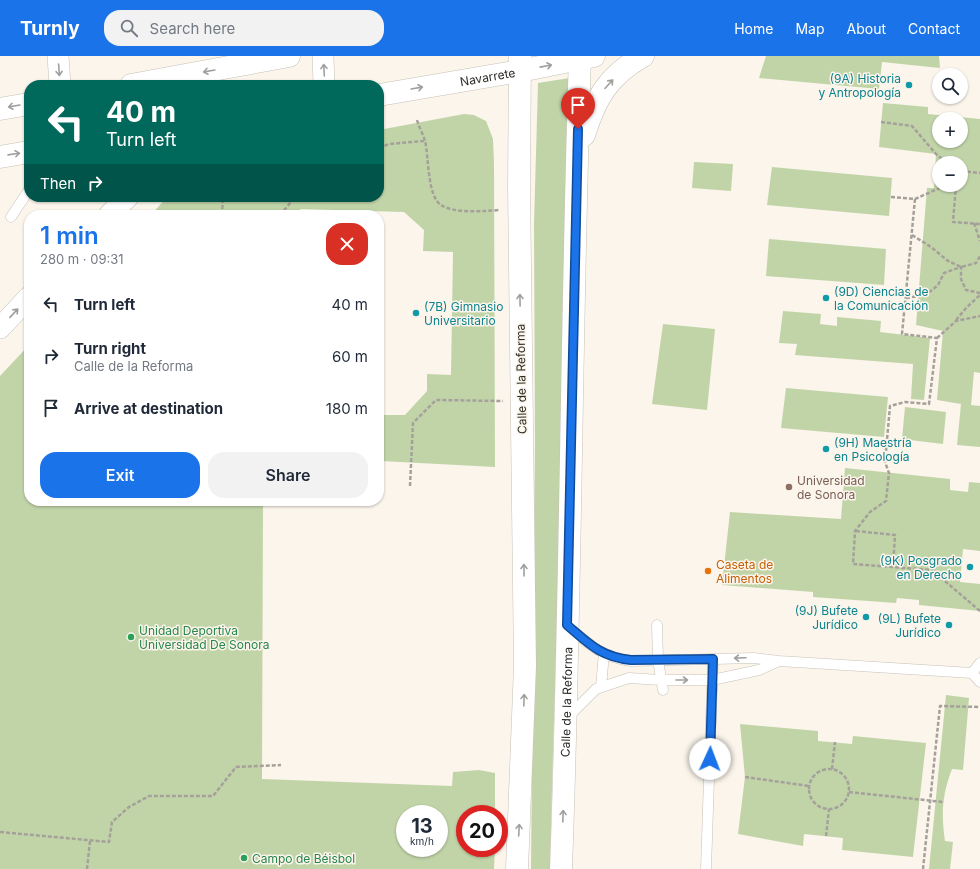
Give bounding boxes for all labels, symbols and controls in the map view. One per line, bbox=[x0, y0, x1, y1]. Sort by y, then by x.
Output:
search box bbox=[104, 10, 384, 46]
text: Turnly bbox=[20, 17, 80, 40]
icon: search bbox=[118, 17, 140, 39]
text: Search here bbox=[150, 19, 235, 38]
text: Home bbox=[734, 20, 773, 37]
text: Map bbox=[795, 20, 825, 37]
text: About bbox=[847, 20, 886, 37]
text: Contact bbox=[908, 20, 960, 37]
one-way arrow bbox=[539, 61, 552, 69]
one-way arrow bbox=[55, 64, 62, 77]
one-way arrow bbox=[320, 64, 328, 77]
street label: Navarrete bbox=[459, 64, 516, 89]
one-way arrow bbox=[203, 67, 216, 75]
map controls bbox=[932, 68, 968, 192]
button: search bbox=[932, 68, 968, 104]
place label: (9A) Historia y Antropología bbox=[818, 71, 901, 100]
one-way arrow bbox=[604, 79, 614, 89]
marker: (9A) Historia y Antropología bbox=[904, 80, 914, 90]
one-way arrow bbox=[411, 84, 424, 92]
pin bbox=[561, 88, 595, 129]
icon: arrive bbox=[567, 94, 589, 116]
text: 40 m bbox=[106, 95, 176, 129]
icon: left bbox=[40, 96, 92, 148]
one-way arrow bbox=[8, 102, 21, 110]
button: + bbox=[932, 112, 968, 148]
text: Turn left bbox=[106, 129, 176, 150]
one-way arrow bbox=[8, 150, 21, 158]
button: − bbox=[932, 156, 968, 192]
icon: right bbox=[84, 172, 106, 194]
text: Then bbox=[40, 174, 76, 193]
text: 1 min bbox=[40, 221, 99, 250]
button: close bbox=[326, 223, 368, 265]
text: 280 m · 09:31 bbox=[40, 251, 124, 267]
place label: (9D) Ciencias de la Comunicación bbox=[834, 284, 929, 313]
icon: left bbox=[40, 293, 62, 315]
marker: (9D) Ciencias de la Comunicación bbox=[821, 293, 831, 303]
one-way arrow bbox=[516, 294, 524, 307]
text: Turn left bbox=[74, 295, 135, 314]
text: 40 m bbox=[331, 295, 368, 314]
place label: (7B) Gimnasio Universitario bbox=[424, 299, 503, 328]
one-way arrow bbox=[10, 308, 19, 318]
marker: (7B) Gimnasio Universitario bbox=[411, 308, 421, 318]
street label: Calle de la Reforma bbox=[513, 324, 529, 434]
text: Turn right bbox=[74, 339, 146, 358]
icon: right bbox=[40, 345, 62, 367]
text: 60 m bbox=[332, 347, 368, 366]
text: Calle de la Reforma bbox=[74, 358, 193, 374]
icon: arrive bbox=[40, 397, 62, 419]
text: Arrive at destination bbox=[74, 399, 223, 418]
text: 180 m bbox=[326, 399, 368, 418]
place label: (9H) Maestría en Psicología bbox=[834, 435, 912, 464]
marker: (9H) Maestría en Psicología bbox=[821, 444, 831, 454]
button: Exit bbox=[40, 452, 200, 498]
button: Share bbox=[208, 452, 368, 498]
place label: Universidad de Sonora bbox=[797, 473, 865, 502]
marker: Universidad de Sonora bbox=[784, 482, 794, 492]
place label: (9K) Posgrado en Derecho bbox=[880, 553, 962, 582]
place label: Caseta de Alimentos bbox=[716, 557, 773, 586]
marker: (9K) Posgrado en Derecho bbox=[965, 562, 975, 572]
one-way arrow bbox=[520, 564, 528, 577]
marker: Caseta de Alimentos bbox=[703, 566, 713, 576]
place label: (9J) Bufete Jurídico bbox=[795, 603, 858, 632]
place label: (9L) Bufete Jurídico bbox=[878, 611, 941, 640]
marker: (9J) Bufete Jurídico bbox=[861, 612, 871, 622]
marker: (9L) Bufete Jurídico bbox=[944, 620, 954, 630]
place label: Unidad Deportiva Universidad De Sonora bbox=[139, 623, 269, 652]
marker: Unidad Deportiva Universidad De Sonora bbox=[126, 632, 136, 642]
street label: Calle de la Reforma bbox=[557, 647, 575, 757]
one-way arrow bbox=[734, 654, 747, 662]
one-way arrow bbox=[675, 676, 688, 684]
one-way arrow bbox=[521, 694, 528, 707]
position arrow bbox=[689, 738, 731, 780]
speed limit sign: 20 bbox=[456, 805, 508, 857]
one-way arrow bbox=[559, 810, 566, 823]
text: 13 bbox=[411, 814, 433, 838]
one-way arrow bbox=[515, 824, 523, 837]
text: km/h bbox=[410, 835, 434, 847]
place label: Campo de Béisbol bbox=[252, 851, 355, 866]
marker: Campo de Béisbol bbox=[239, 853, 249, 863]

